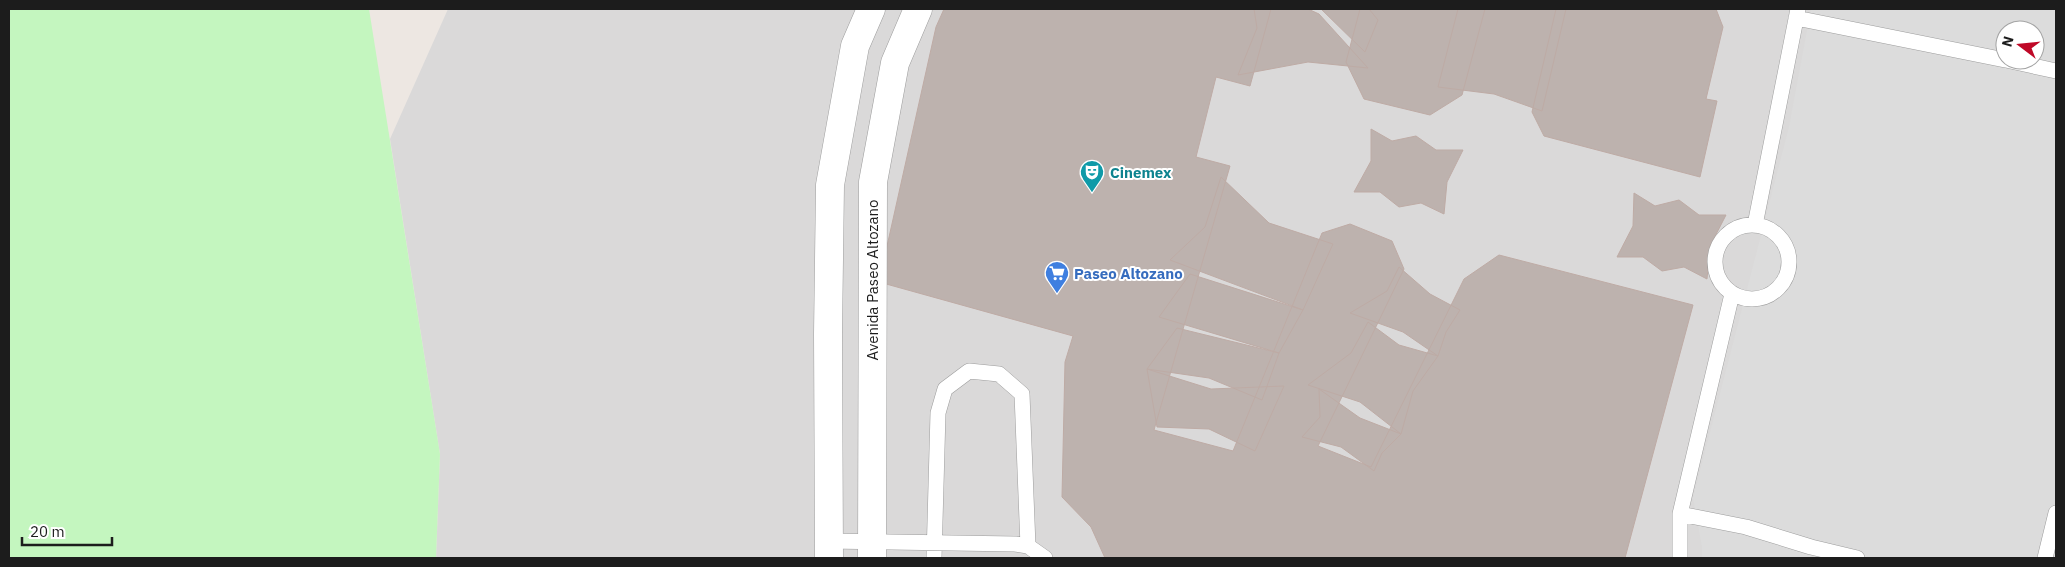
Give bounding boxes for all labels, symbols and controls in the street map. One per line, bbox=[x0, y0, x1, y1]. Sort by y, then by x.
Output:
north arrow bbox=[1995, 20, 2045, 70]
text: N bbox=[1997, 34, 2018, 49]
theatre icon: Cinemex bbox=[1079, 159, 1105, 193]
place label: Cinemex bbox=[1110, 163, 1172, 182]
street label: Avenida Paseo Altozano bbox=[863, 200, 882, 360]
supermarket icon: Paseo Altozano bbox=[1044, 260, 1070, 294]
place label: Paseo Altozano bbox=[1074, 264, 1183, 283]
scale bar bbox=[22, 514, 112, 546]
text: 20 m bbox=[30, 522, 65, 541]

